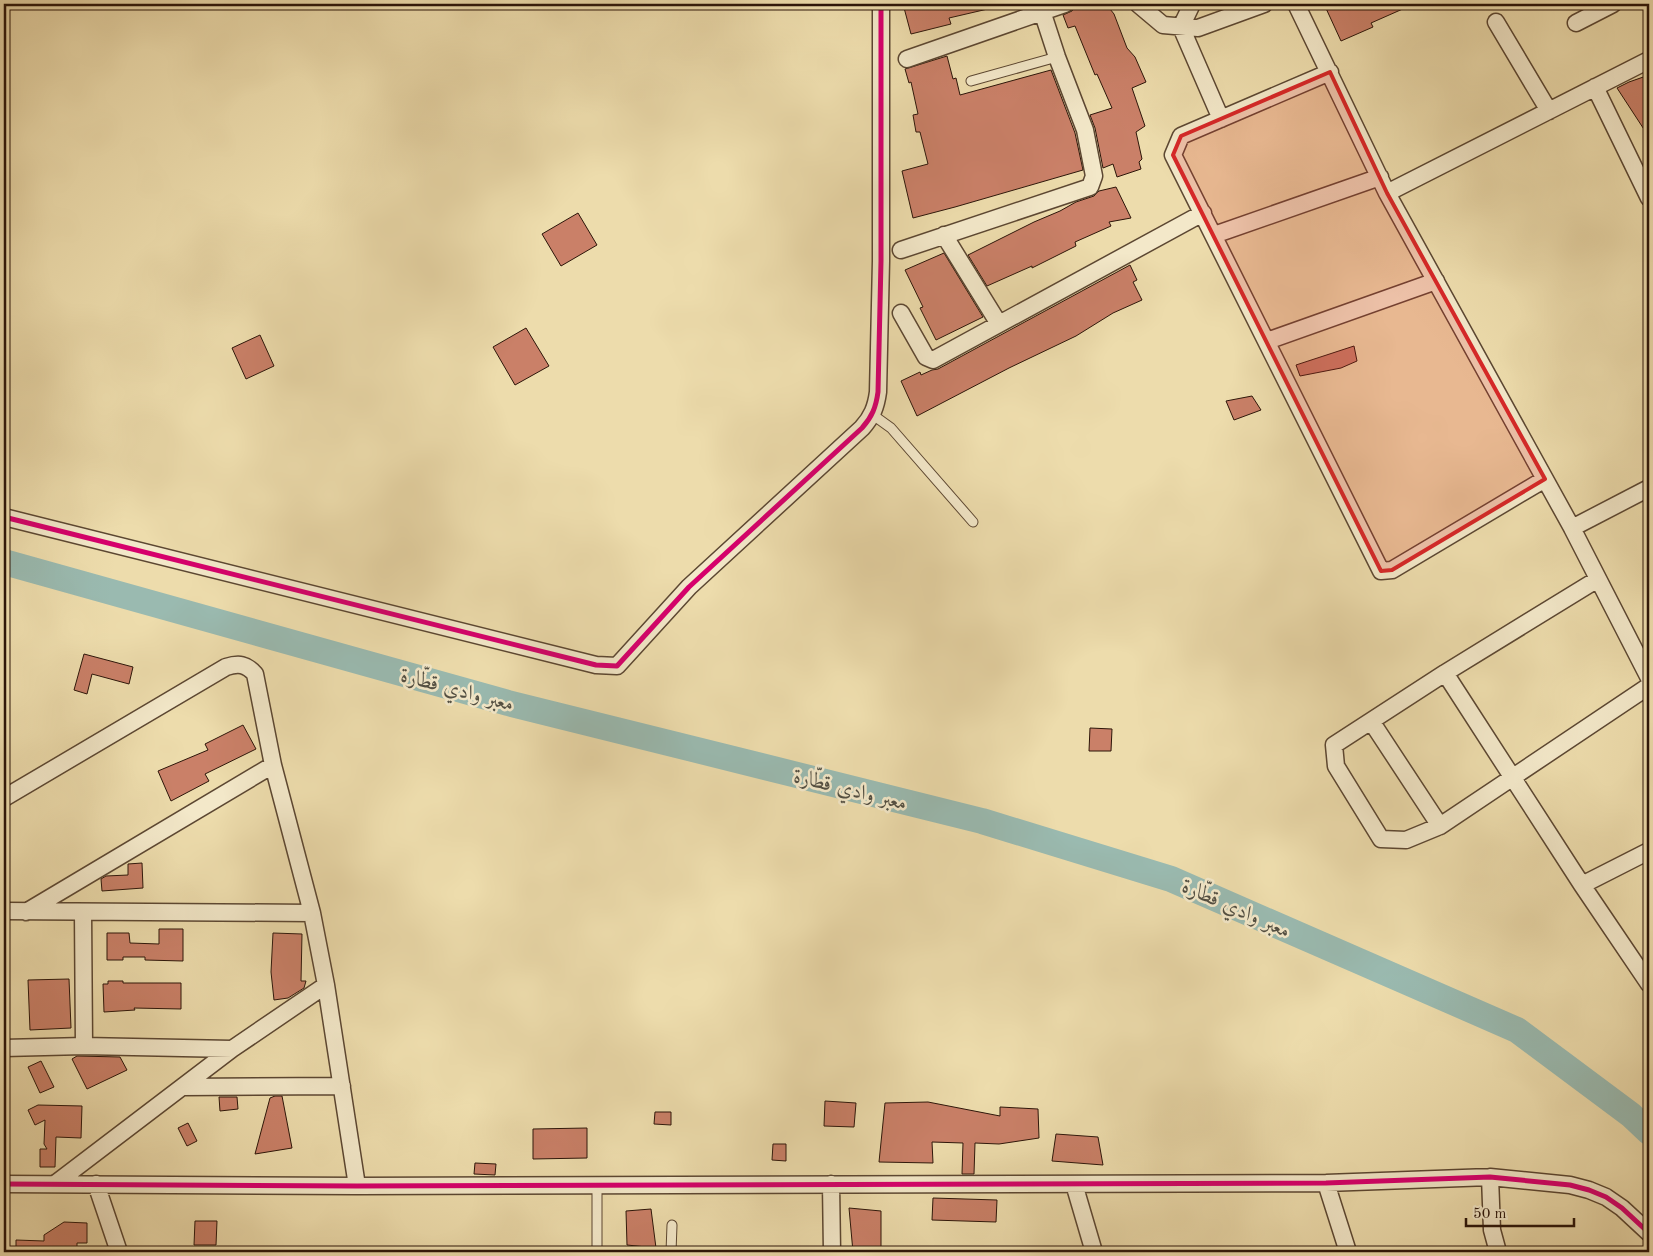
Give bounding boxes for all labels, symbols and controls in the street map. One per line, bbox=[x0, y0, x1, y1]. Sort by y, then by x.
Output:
water label: معبر وادي قطّارة bbox=[397, 659, 518, 720]
water label: معبر وادي قطّارة bbox=[790, 760, 911, 819]
water label: معبر وادي قطّارة bbox=[1176, 870, 1296, 946]
scale bar bbox=[1466, 1196, 1573, 1228]
text: 50 m bbox=[1473, 1207, 1507, 1222]

